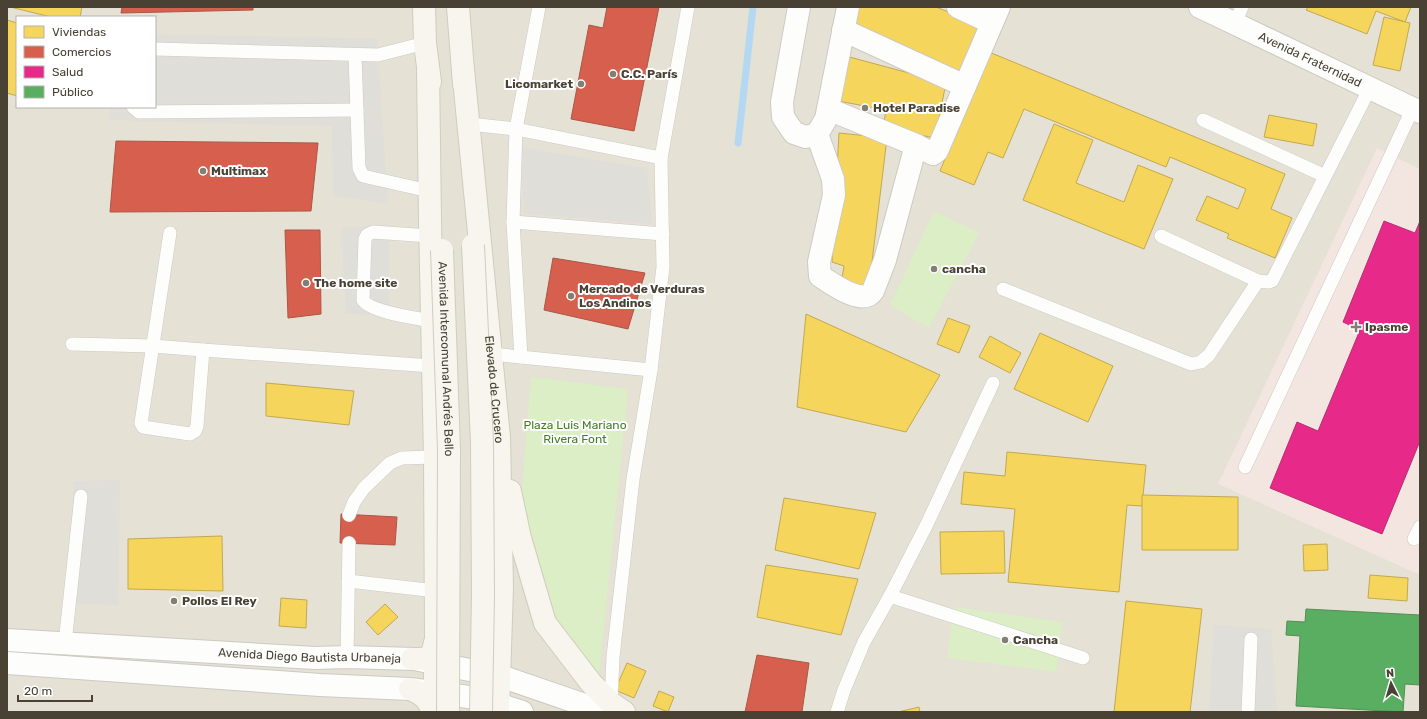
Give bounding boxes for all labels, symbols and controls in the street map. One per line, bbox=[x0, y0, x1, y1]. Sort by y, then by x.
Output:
legend bbox=[16, 16, 156, 108]
text: Viviendas bbox=[52, 25, 106, 39]
street label: Avenida Fraternidad bbox=[1256, 29, 1364, 90]
text: Comercios bbox=[52, 45, 111, 59]
text: Salud bbox=[52, 65, 83, 79]
place label: C.C. París bbox=[621, 67, 678, 81]
marker: C.C. París bbox=[608, 69, 618, 79]
place label: Licomarket bbox=[505, 77, 573, 91]
marker: Licomarket bbox=[576, 79, 586, 89]
text: Público bbox=[52, 85, 94, 99]
place label: Hotel Paradise bbox=[873, 101, 960, 115]
marker: Hotel Paradise bbox=[860, 103, 870, 113]
place label: Multimax bbox=[211, 164, 266, 178]
marker: Multimax bbox=[198, 166, 208, 176]
street label: Avenida Intercomunal Andrés Bello bbox=[435, 261, 456, 457]
place label: cancha bbox=[942, 262, 986, 276]
marker: cancha bbox=[929, 264, 939, 274]
place label: The home site bbox=[314, 276, 397, 290]
marker: The home site bbox=[301, 278, 311, 288]
place label: Mercado de Verduras Los Andinos bbox=[579, 282, 705, 310]
marker: Mercado de Verduras Los Andinos bbox=[566, 291, 576, 301]
place label: Ipasme bbox=[1365, 320, 1408, 334]
marker: Ipasme bbox=[1350, 321, 1362, 333]
street label: Elevado de Crucero bbox=[482, 335, 506, 444]
park label: Plaza Luis Mariano Rivera Font bbox=[523, 418, 627, 446]
place label: Pollos El Rey bbox=[182, 594, 257, 608]
marker: Pollos El Rey bbox=[169, 596, 179, 606]
place label: Cancha bbox=[1013, 633, 1058, 647]
marker: Cancha bbox=[1000, 635, 1010, 645]
street label: Avenida Diego Bautista Urbaneja bbox=[218, 645, 401, 666]
north arrow bbox=[1371, 663, 1411, 703]
text: N bbox=[1386, 667, 1395, 680]
scale bar bbox=[18, 677, 92, 703]
text: 20 m bbox=[24, 684, 52, 698]

